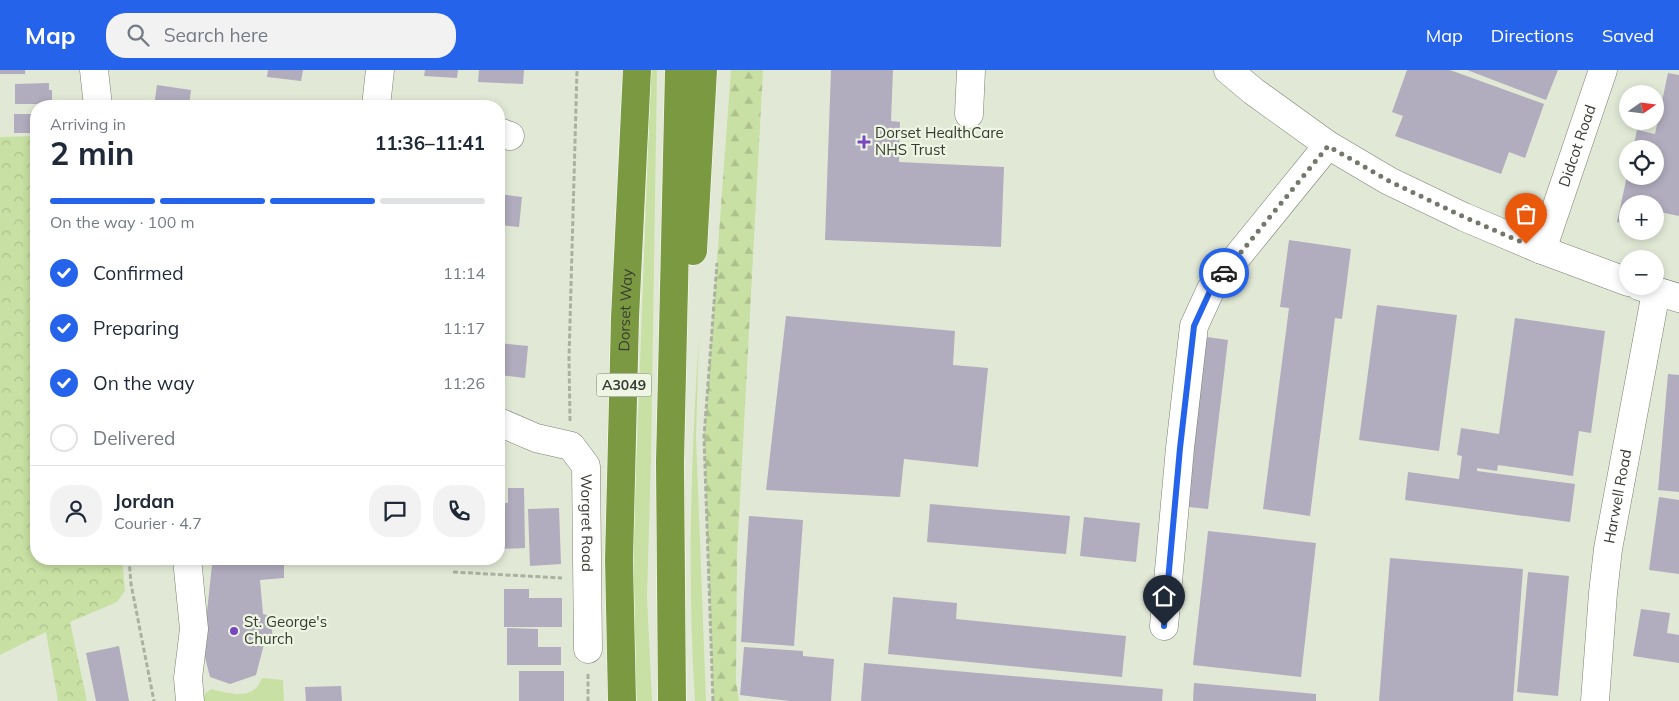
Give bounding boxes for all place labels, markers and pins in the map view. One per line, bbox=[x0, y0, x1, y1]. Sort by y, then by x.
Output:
place label: Dorset HealthCare NHS Trust bbox=[875, 123, 1004, 159]
marker: Dorset HealthCare NHS Trust bbox=[857, 135, 871, 149]
pin bbox=[1505, 193, 1547, 244]
pin bbox=[1143, 575, 1185, 626]
place label: St. George's Church bbox=[244, 612, 327, 648]
marker: St. George's Church bbox=[228, 625, 240, 637]

